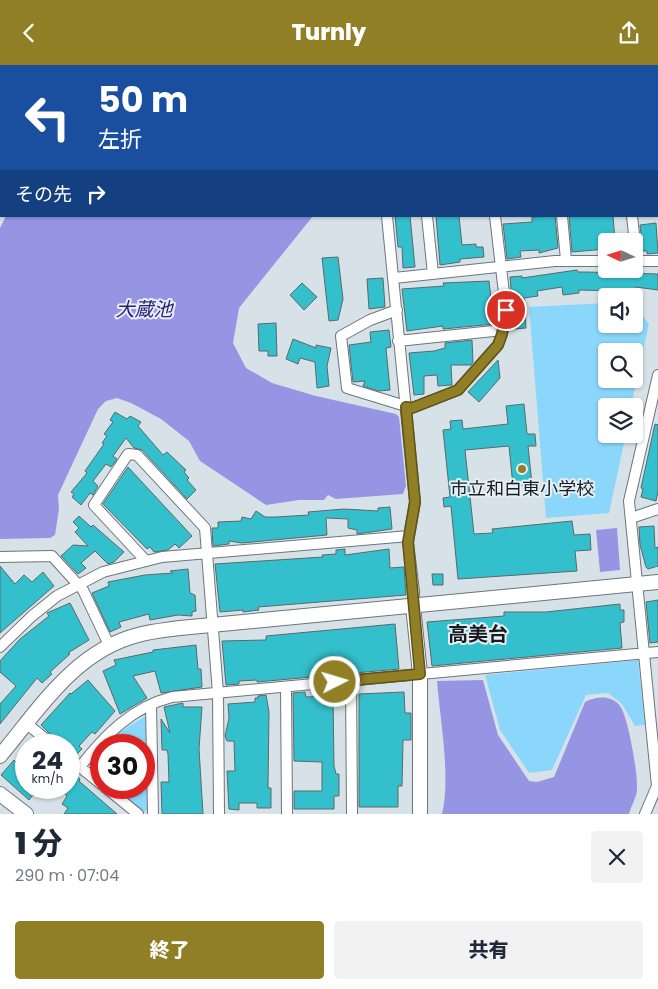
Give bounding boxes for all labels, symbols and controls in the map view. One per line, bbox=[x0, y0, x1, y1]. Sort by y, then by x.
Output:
text: Turnly bbox=[292, 17, 366, 48]
icon: back bbox=[15, 19, 43, 47]
icon: share bbox=[615, 19, 643, 47]
text: 50 m bbox=[98, 75, 188, 124]
icon: left bbox=[15, 85, 80, 150]
text: 左折 bbox=[98, 124, 142, 155]
icon: right bbox=[82, 180, 110, 208]
text: その先 bbox=[15, 181, 72, 208]
north arrow bbox=[598, 233, 642, 277]
map controls bbox=[598, 233, 643, 443]
button: sound bbox=[598, 288, 643, 333]
pin bbox=[485, 289, 527, 331]
water label: 大蔵池 bbox=[115, 296, 174, 323]
icon: arrive bbox=[492, 296, 520, 324]
button: search bbox=[598, 343, 643, 388]
button: layers bbox=[598, 398, 643, 443]
marker: 市立和白東小学校 bbox=[516, 463, 528, 475]
place label: 市立和白東小学校 bbox=[450, 476, 594, 501]
district label: 高美台 bbox=[448, 620, 508, 648]
position arrow bbox=[308, 655, 360, 707]
speed limit sign: 30 bbox=[90, 734, 155, 799]
text: 24 bbox=[32, 743, 63, 778]
text: km/h bbox=[32, 770, 63, 787]
text: 1 分 bbox=[15, 822, 62, 865]
button: close bbox=[591, 831, 643, 883]
text: 290 m · 07:04 bbox=[15, 864, 119, 887]
button: 終了 bbox=[15, 921, 324, 979]
button: 共有 bbox=[334, 921, 643, 979]

